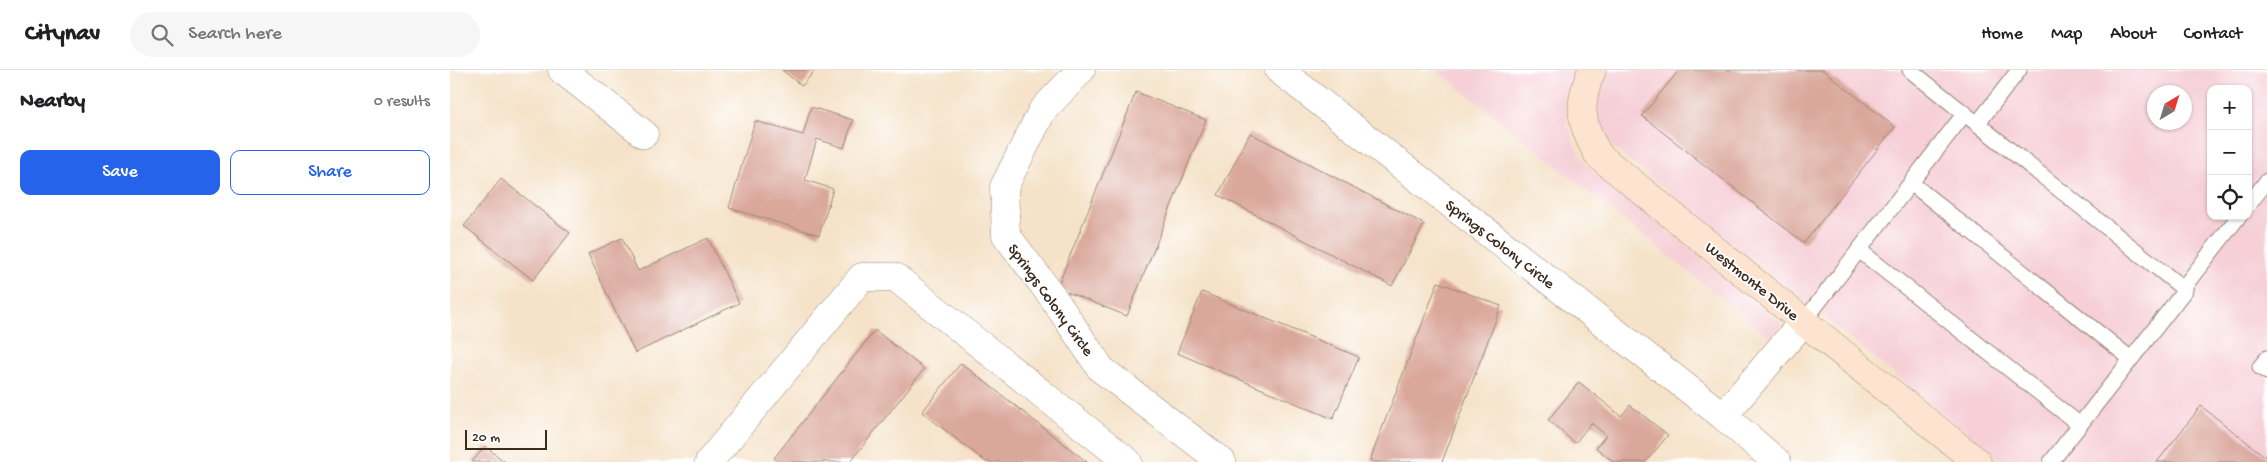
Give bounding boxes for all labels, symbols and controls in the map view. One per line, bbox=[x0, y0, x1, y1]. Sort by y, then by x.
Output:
search box bbox=[130, 12, 480, 57]
text: Citynav bbox=[25, 20, 100, 49]
icon: search bbox=[148, 21, 176, 49]
text: Search here bbox=[188, 23, 282, 46]
text: Home bbox=[1981, 24, 2023, 45]
text: Map bbox=[2051, 24, 2082, 45]
text: About bbox=[2110, 24, 2156, 45]
text: Contact bbox=[2184, 24, 2242, 45]
north arrow bbox=[2147, 85, 2192, 130]
map controls bbox=[2207, 85, 2252, 220]
button: + bbox=[2207, 85, 2252, 130]
text: Nearby bbox=[20, 90, 85, 115]
text: 0 results bbox=[374, 93, 430, 112]
button: − bbox=[2207, 130, 2252, 175]
button: Save bbox=[20, 150, 220, 195]
button: Share bbox=[230, 150, 430, 195]
button: locate bbox=[2207, 175, 2252, 220]
street label: Springs Colony Circle bbox=[1440, 197, 1558, 295]
street label: Westmonte Drive bbox=[1700, 239, 1802, 327]
street label: Springs Colony Circle bbox=[1002, 241, 1097, 361]
scale bar bbox=[465, 427, 548, 450]
text: 20 m bbox=[472, 430, 500, 447]

